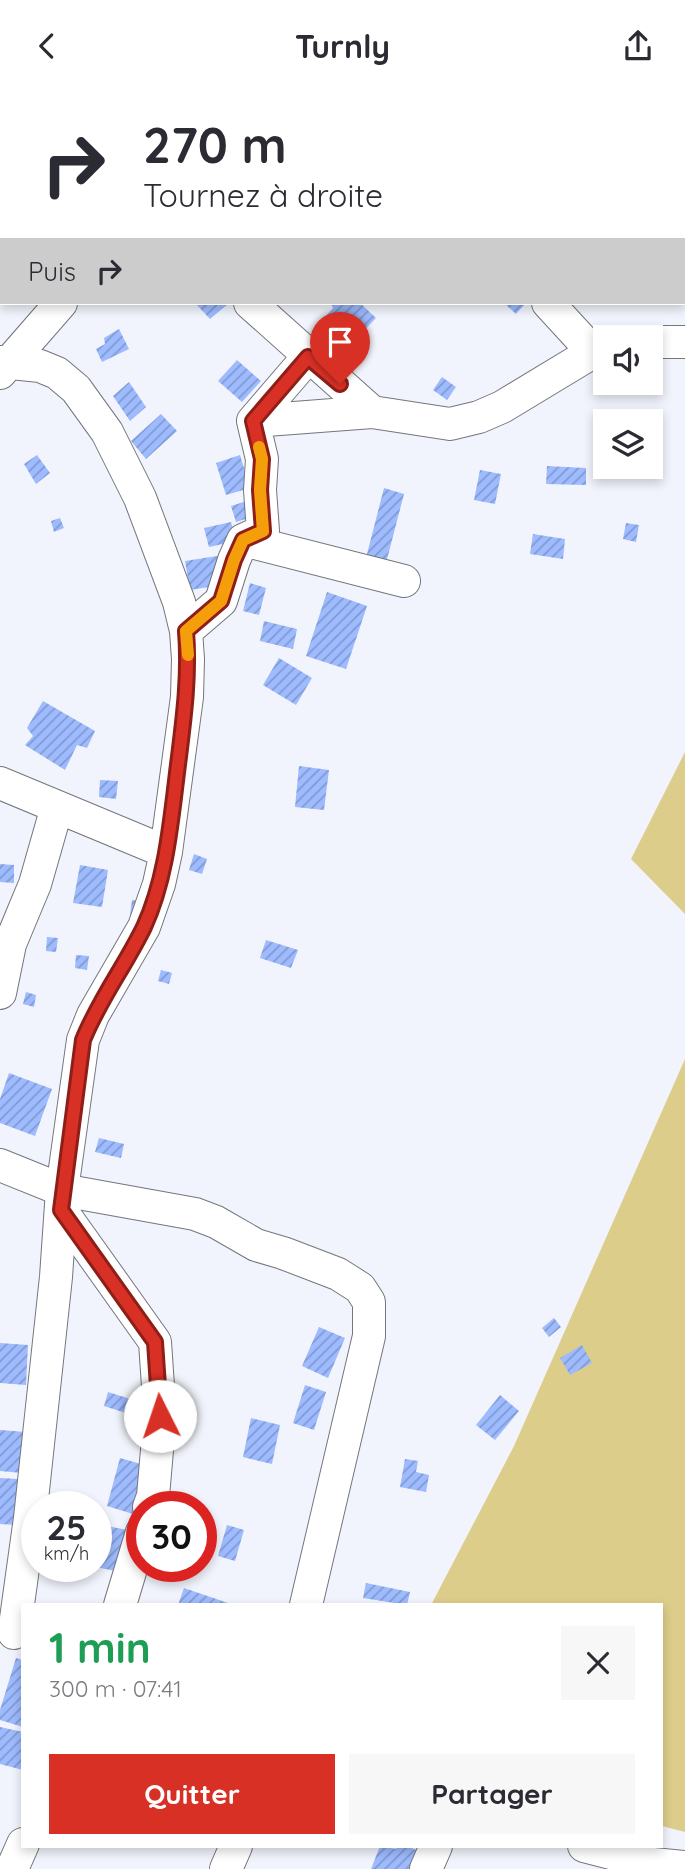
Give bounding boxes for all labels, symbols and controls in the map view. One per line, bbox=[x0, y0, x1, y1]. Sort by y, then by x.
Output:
text: Turnly bbox=[295, 26, 390, 66]
icon: back bbox=[28, 27, 66, 65]
icon: share bbox=[619, 27, 657, 65]
text: 270 m bbox=[143, 114, 287, 175]
icon: right bbox=[28, 119, 119, 210]
text: Tournez à droite bbox=[143, 175, 383, 215]
icon: right bbox=[90, 252, 128, 290]
text: Puis bbox=[28, 255, 76, 288]
pin bbox=[310, 312, 370, 384]
icon: arrive bbox=[321, 323, 359, 361]
map controls bbox=[593, 325, 663, 479]
button: sound bbox=[593, 325, 663, 395]
button: layers bbox=[593, 409, 663, 479]
position arrow bbox=[123, 1379, 197, 1453]
speed limit sign: 30 bbox=[126, 1491, 217, 1582]
text: 25 bbox=[46, 1505, 87, 1549]
text: km/h bbox=[44, 1542, 89, 1565]
text: 1 min bbox=[49, 1621, 151, 1674]
button: close bbox=[561, 1626, 635, 1700]
text: 300 m · 07:41 bbox=[49, 1674, 182, 1703]
button: Quitter bbox=[49, 1754, 335, 1834]
button: Partager bbox=[349, 1754, 635, 1834]

